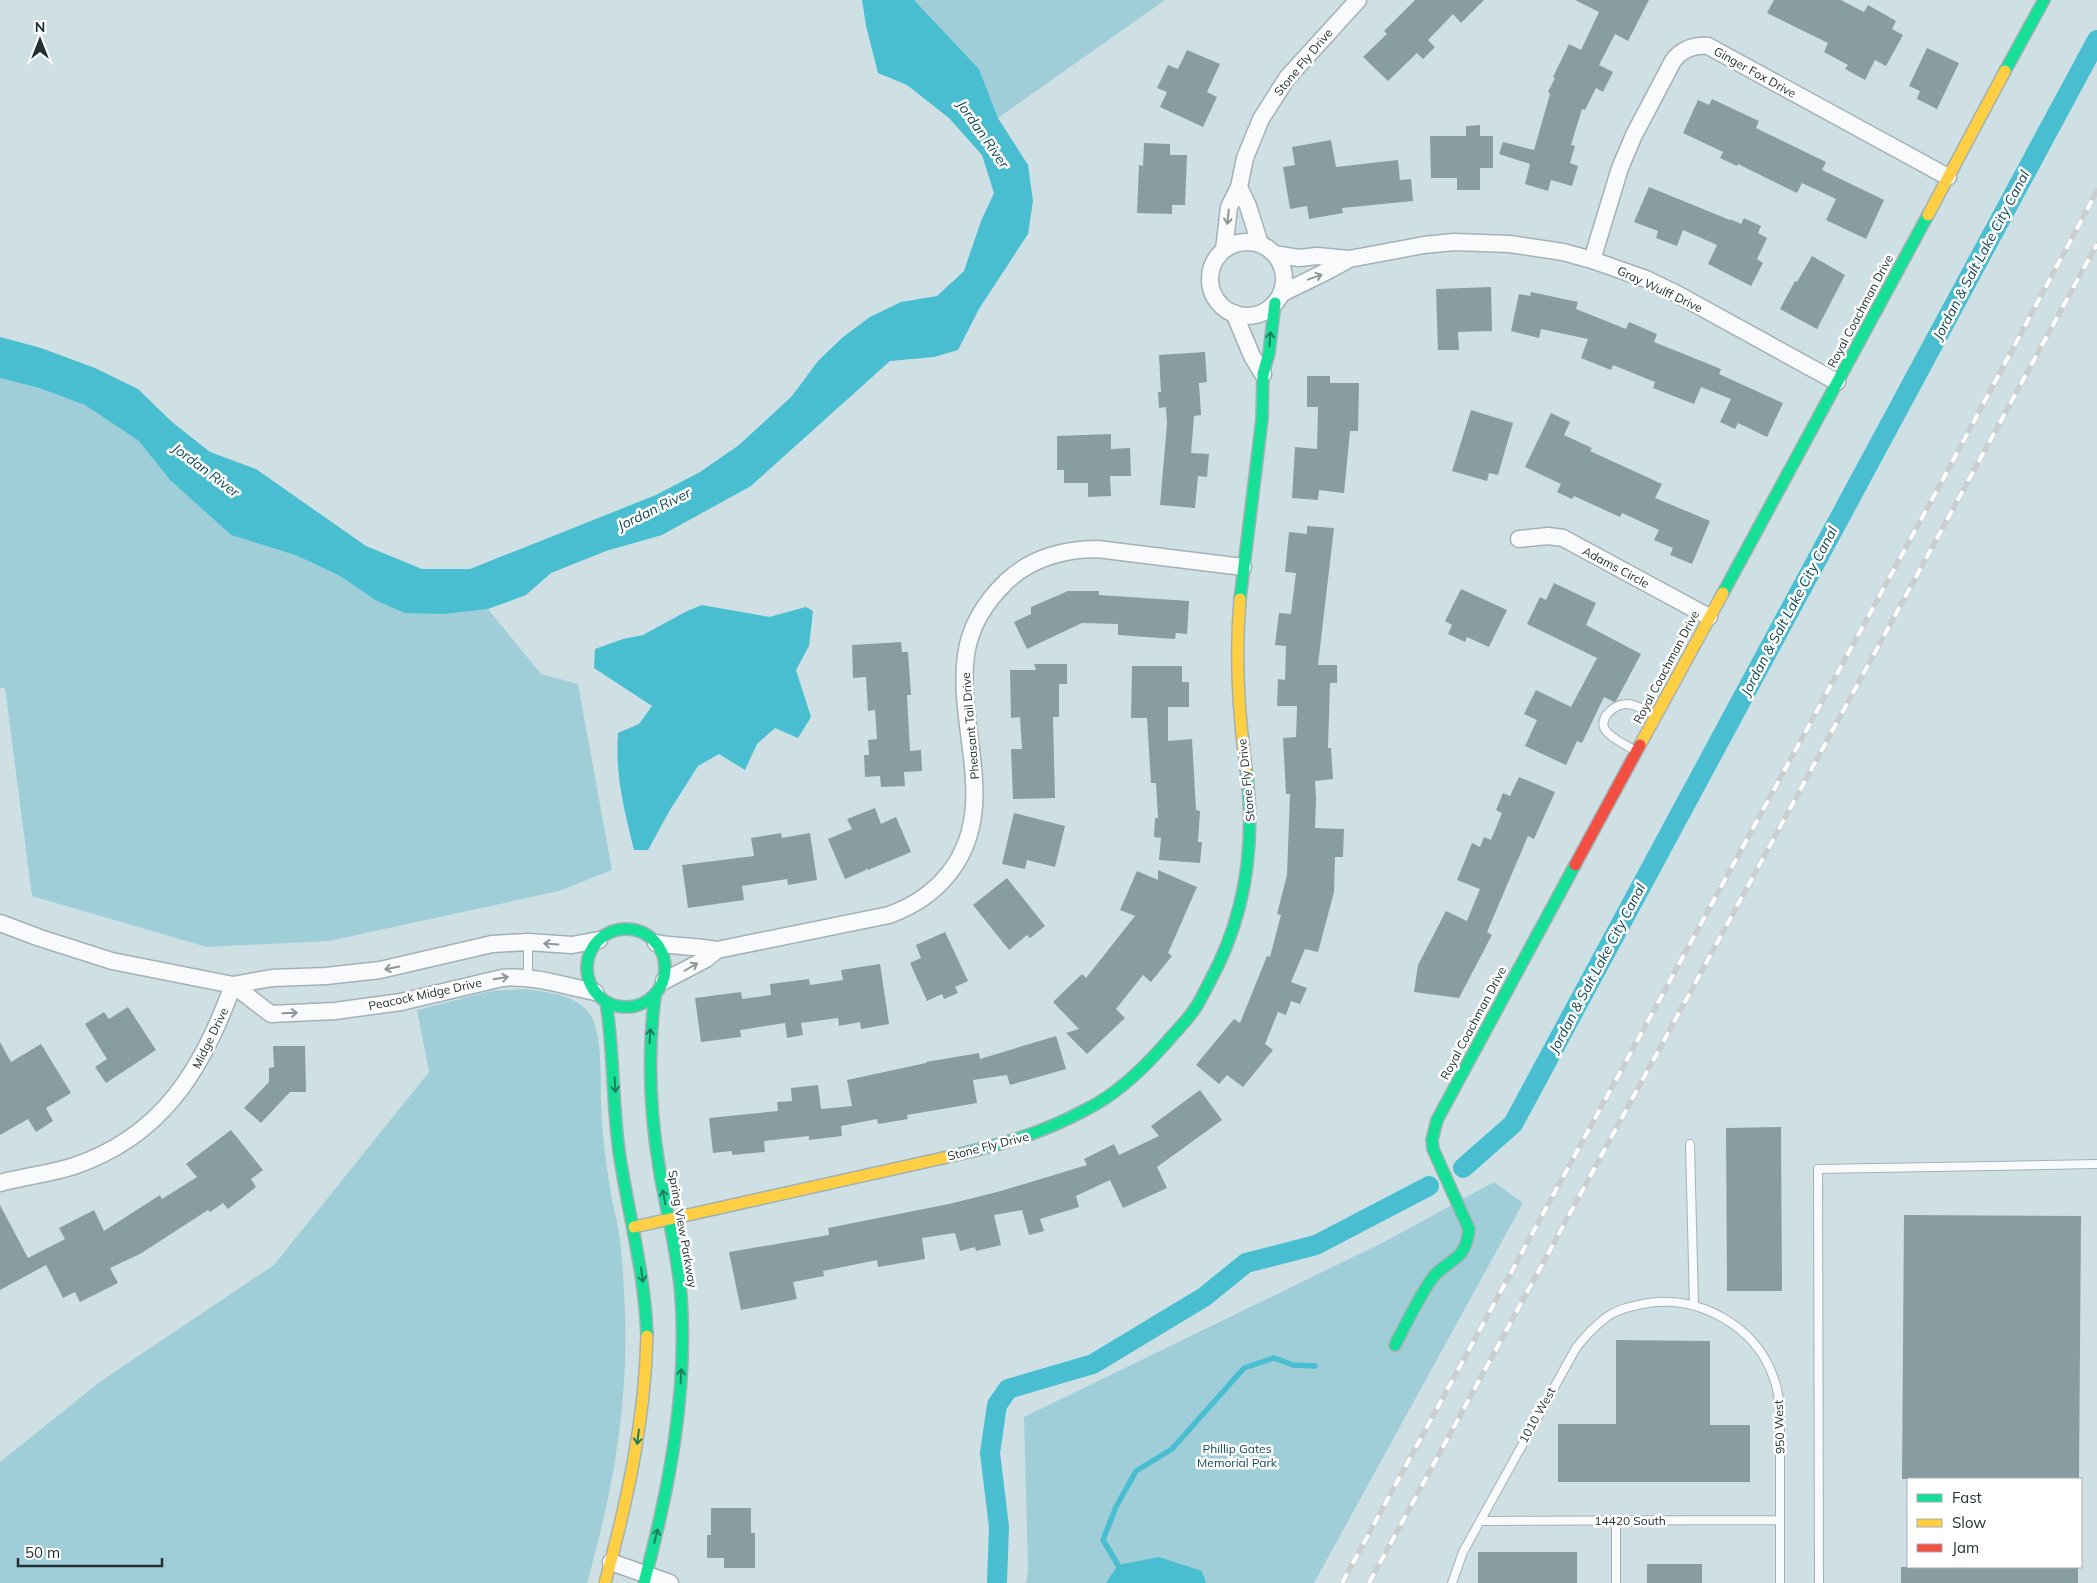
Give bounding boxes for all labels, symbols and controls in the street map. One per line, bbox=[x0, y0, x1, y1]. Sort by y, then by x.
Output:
north arrow bbox=[15, 15, 65, 65]
text: N bbox=[35, 18, 45, 36]
street label: Stone Fly Drive bbox=[1271, 25, 1335, 99]
street label: Ginger Fox Drive bbox=[1711, 43, 1799, 101]
water label: Jordan River bbox=[952, 96, 1014, 172]
water label: Jordan & Salt Lake City Canal bbox=[1928, 167, 2034, 344]
one-way arrow bbox=[1223, 209, 1233, 225]
street label: Royal Coachman Drive bbox=[1824, 252, 1896, 370]
street label: Gray Wulff Drive bbox=[1615, 263, 1705, 315]
one-way arrow bbox=[1307, 272, 1323, 281]
one-way arrow bbox=[1266, 331, 1275, 347]
water label: Jordan River bbox=[168, 438, 244, 502]
water label: Jordan River bbox=[614, 483, 694, 535]
water label: Jordan & Salt Lake City Canal bbox=[1736, 523, 1842, 700]
street label: Adams Circle bbox=[1580, 543, 1652, 591]
street label: Royal Coachman Drive bbox=[1630, 608, 1702, 726]
street label: Pheasant Tail Drive bbox=[958, 672, 982, 780]
street label: Stone Fly Drive bbox=[1234, 738, 1258, 822]
water label: Jordan & Salt Lake City Canal bbox=[1544, 880, 1650, 1057]
one-way arrow bbox=[543, 940, 559, 949]
one-way arrow bbox=[684, 962, 698, 972]
one-way arrow bbox=[384, 963, 400, 973]
street label: Royal Coachman Drive bbox=[1437, 964, 1509, 1082]
one-way arrow bbox=[493, 973, 509, 983]
street label: Peacock Midge Drive bbox=[367, 975, 483, 1013]
street label: Midge Drive bbox=[189, 1005, 231, 1071]
one-way arrow bbox=[282, 1008, 298, 1018]
one-way arrow bbox=[645, 1028, 654, 1044]
one-way arrow bbox=[610, 1077, 619, 1093]
street label: Stone Fly Drive bbox=[946, 1129, 1030, 1163]
street label: Spring View Parkway bbox=[665, 1169, 701, 1290]
one-way arrow bbox=[659, 1190, 669, 1206]
one-way arrow bbox=[638, 1267, 648, 1283]
one-way arrow bbox=[677, 1368, 686, 1384]
street label: 1010 West bbox=[1516, 1385, 1558, 1445]
street label: 950 West bbox=[1771, 1400, 1787, 1454]
one-way arrow bbox=[633, 1429, 643, 1445]
park label: Phillip Gates Memorial Park bbox=[1197, 1441, 1278, 1470]
legend bbox=[1907, 1478, 2082, 1568]
text: Fast bbox=[1952, 1488, 1982, 1507]
street label: 14420 South bbox=[1594, 1513, 1666, 1528]
text: Slow bbox=[1952, 1513, 1986, 1532]
one-way arrow bbox=[652, 1528, 661, 1544]
scale bar bbox=[18, 1536, 161, 1568]
text: Jam bbox=[1952, 1538, 1979, 1557]
text: 50 m bbox=[25, 1543, 60, 1562]

